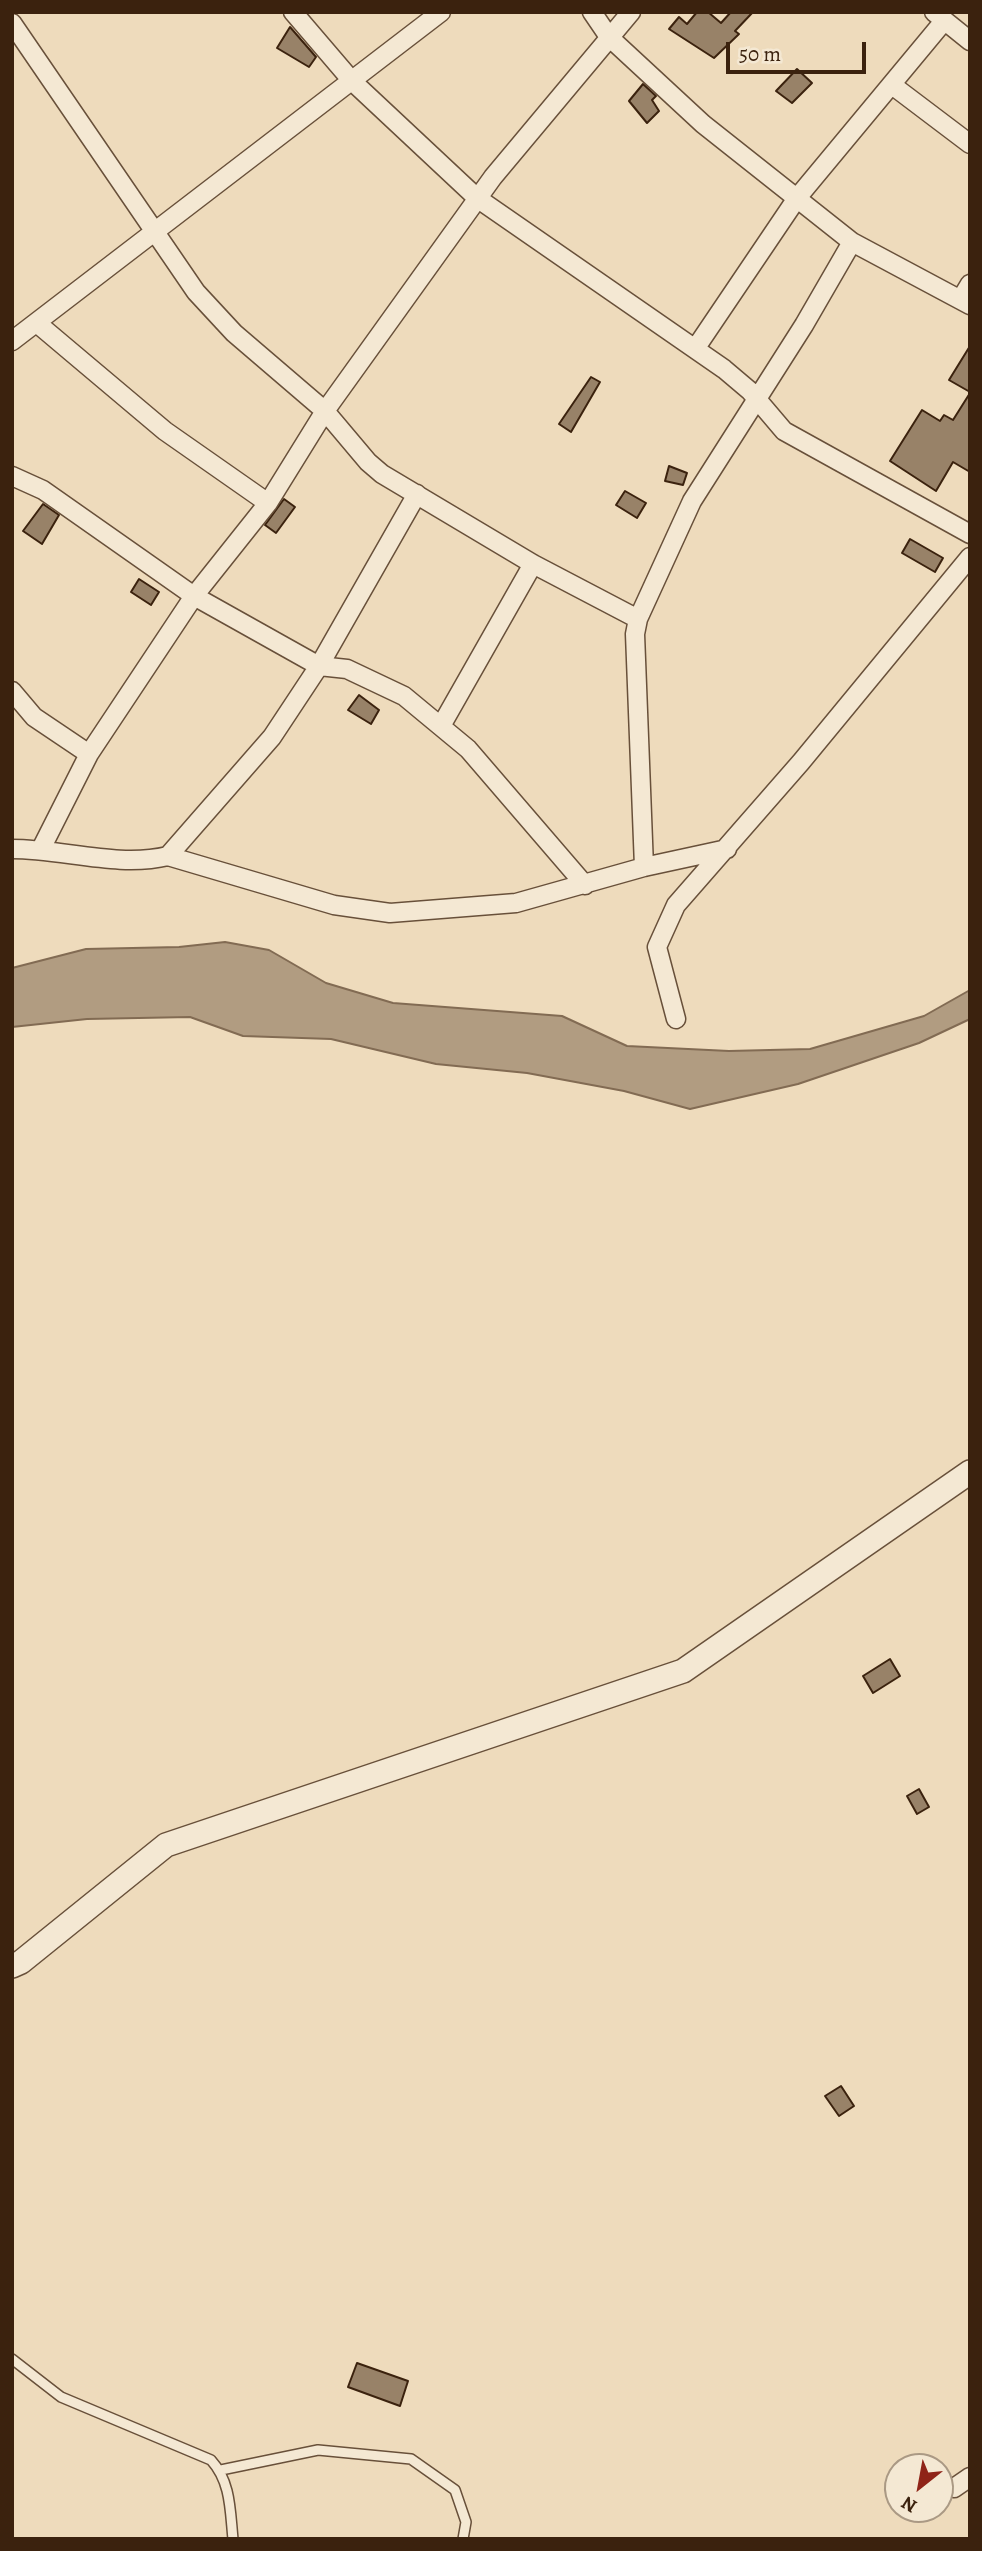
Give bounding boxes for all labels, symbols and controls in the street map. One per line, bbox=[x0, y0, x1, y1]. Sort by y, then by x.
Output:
scale bar bbox=[730, 28, 870, 72]
text: 50 m bbox=[739, 40, 781, 68]
north arrow bbox=[884, 2453, 954, 2523]
text: N bbox=[897, 2490, 922, 2519]

